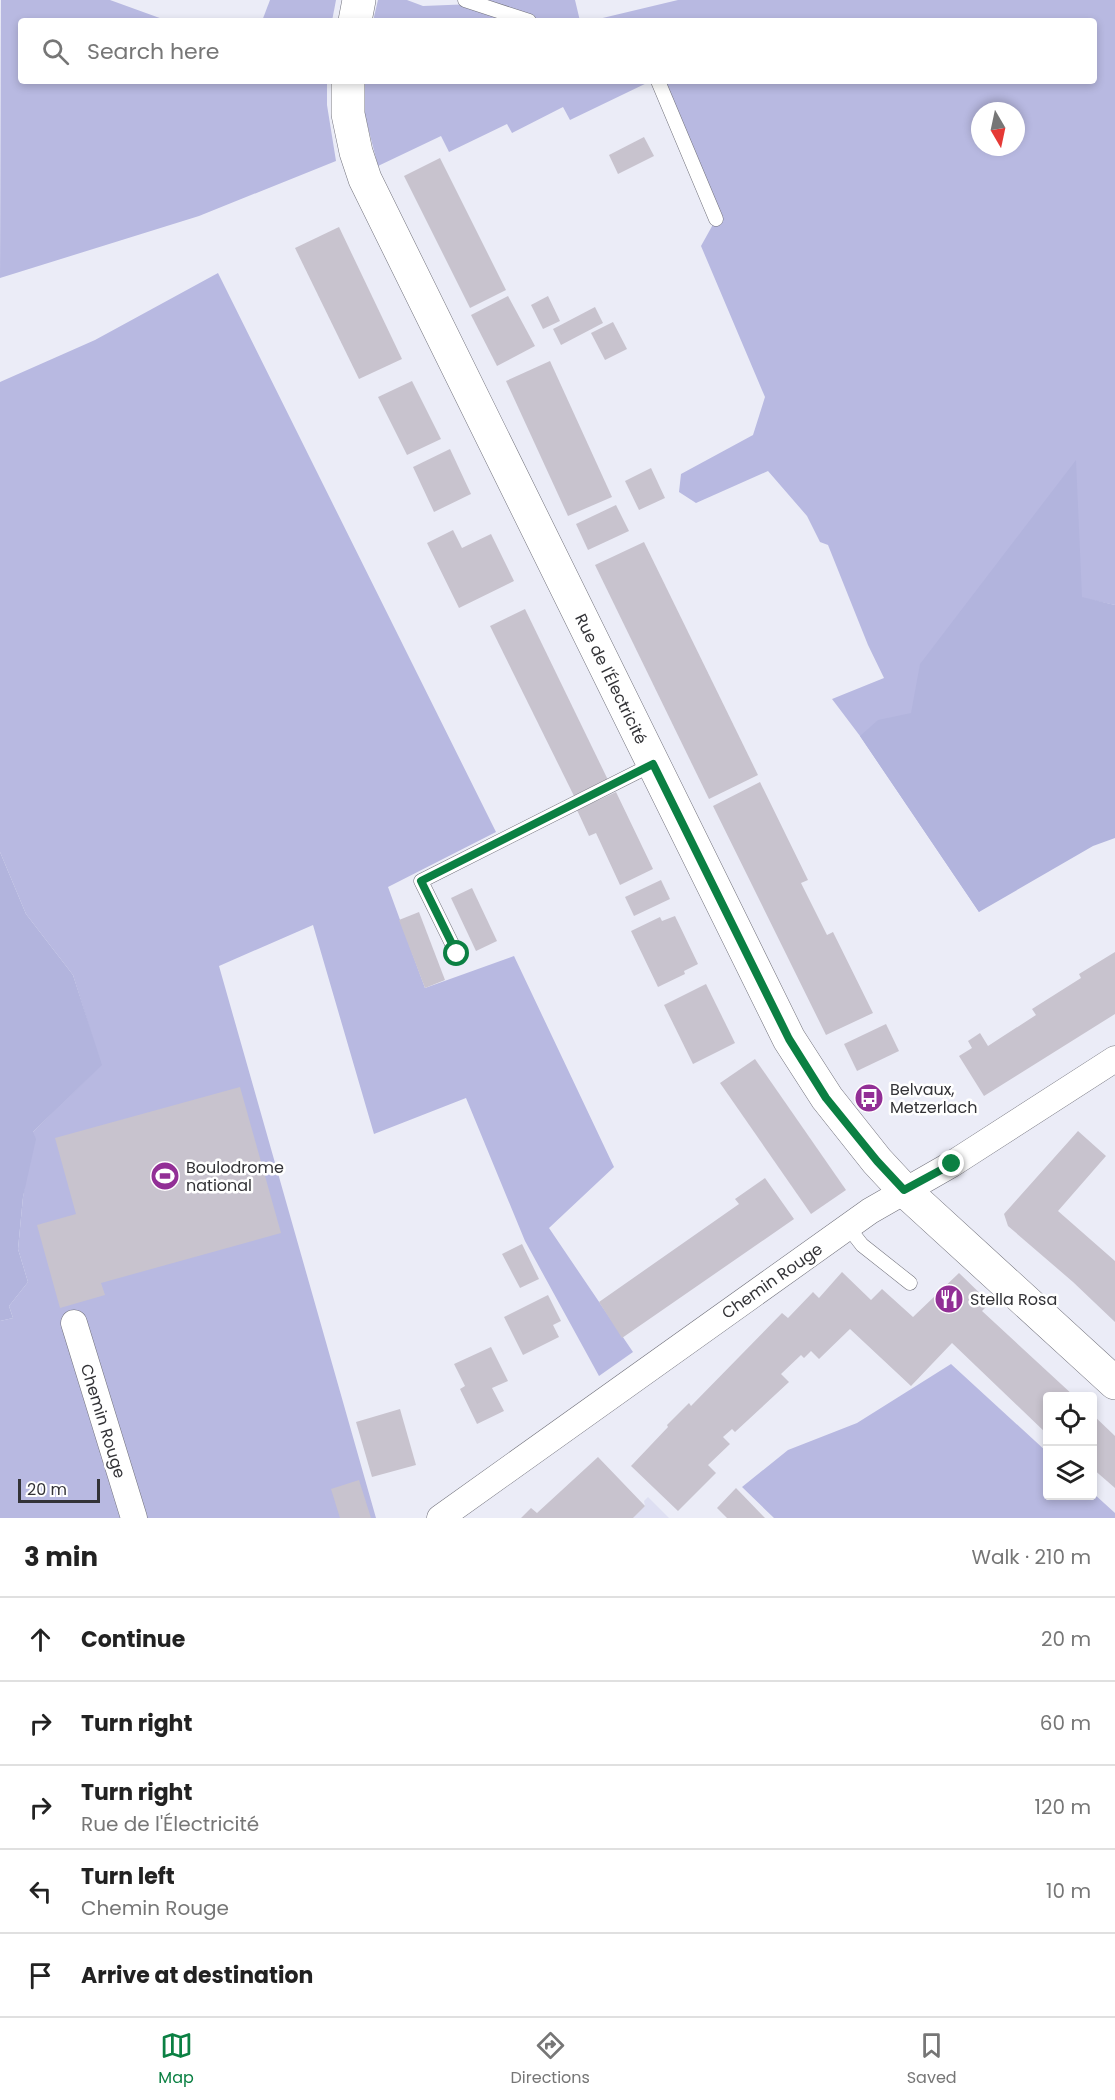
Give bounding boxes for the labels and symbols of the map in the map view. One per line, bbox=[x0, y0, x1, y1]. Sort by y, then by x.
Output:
north arrow bbox=[971, 102, 1025, 156]
street label: Rue de l'Électricité bbox=[569, 610, 653, 748]
route start bbox=[443, 940, 469, 966]
place label: Belvaux, Metzerlach bbox=[890, 1078, 977, 1119]
bus stop icon: Belvaux, Metzerlach bbox=[853, 1082, 885, 1114]
route end bbox=[938, 1150, 964, 1176]
place label: Boulodrome national bbox=[186, 1156, 284, 1197]
sports icon: Boulodrome national bbox=[149, 1160, 181, 1192]
street label: Chemin Rouge bbox=[717, 1238, 827, 1324]
restaurant icon: Stella Rosa bbox=[933, 1283, 965, 1315]
place label: Stella Rosa bbox=[970, 1288, 1057, 1311]
street label: Chemin Rouge bbox=[75, 1361, 131, 1481]
scale bar bbox=[18, 1476, 100, 1504]

